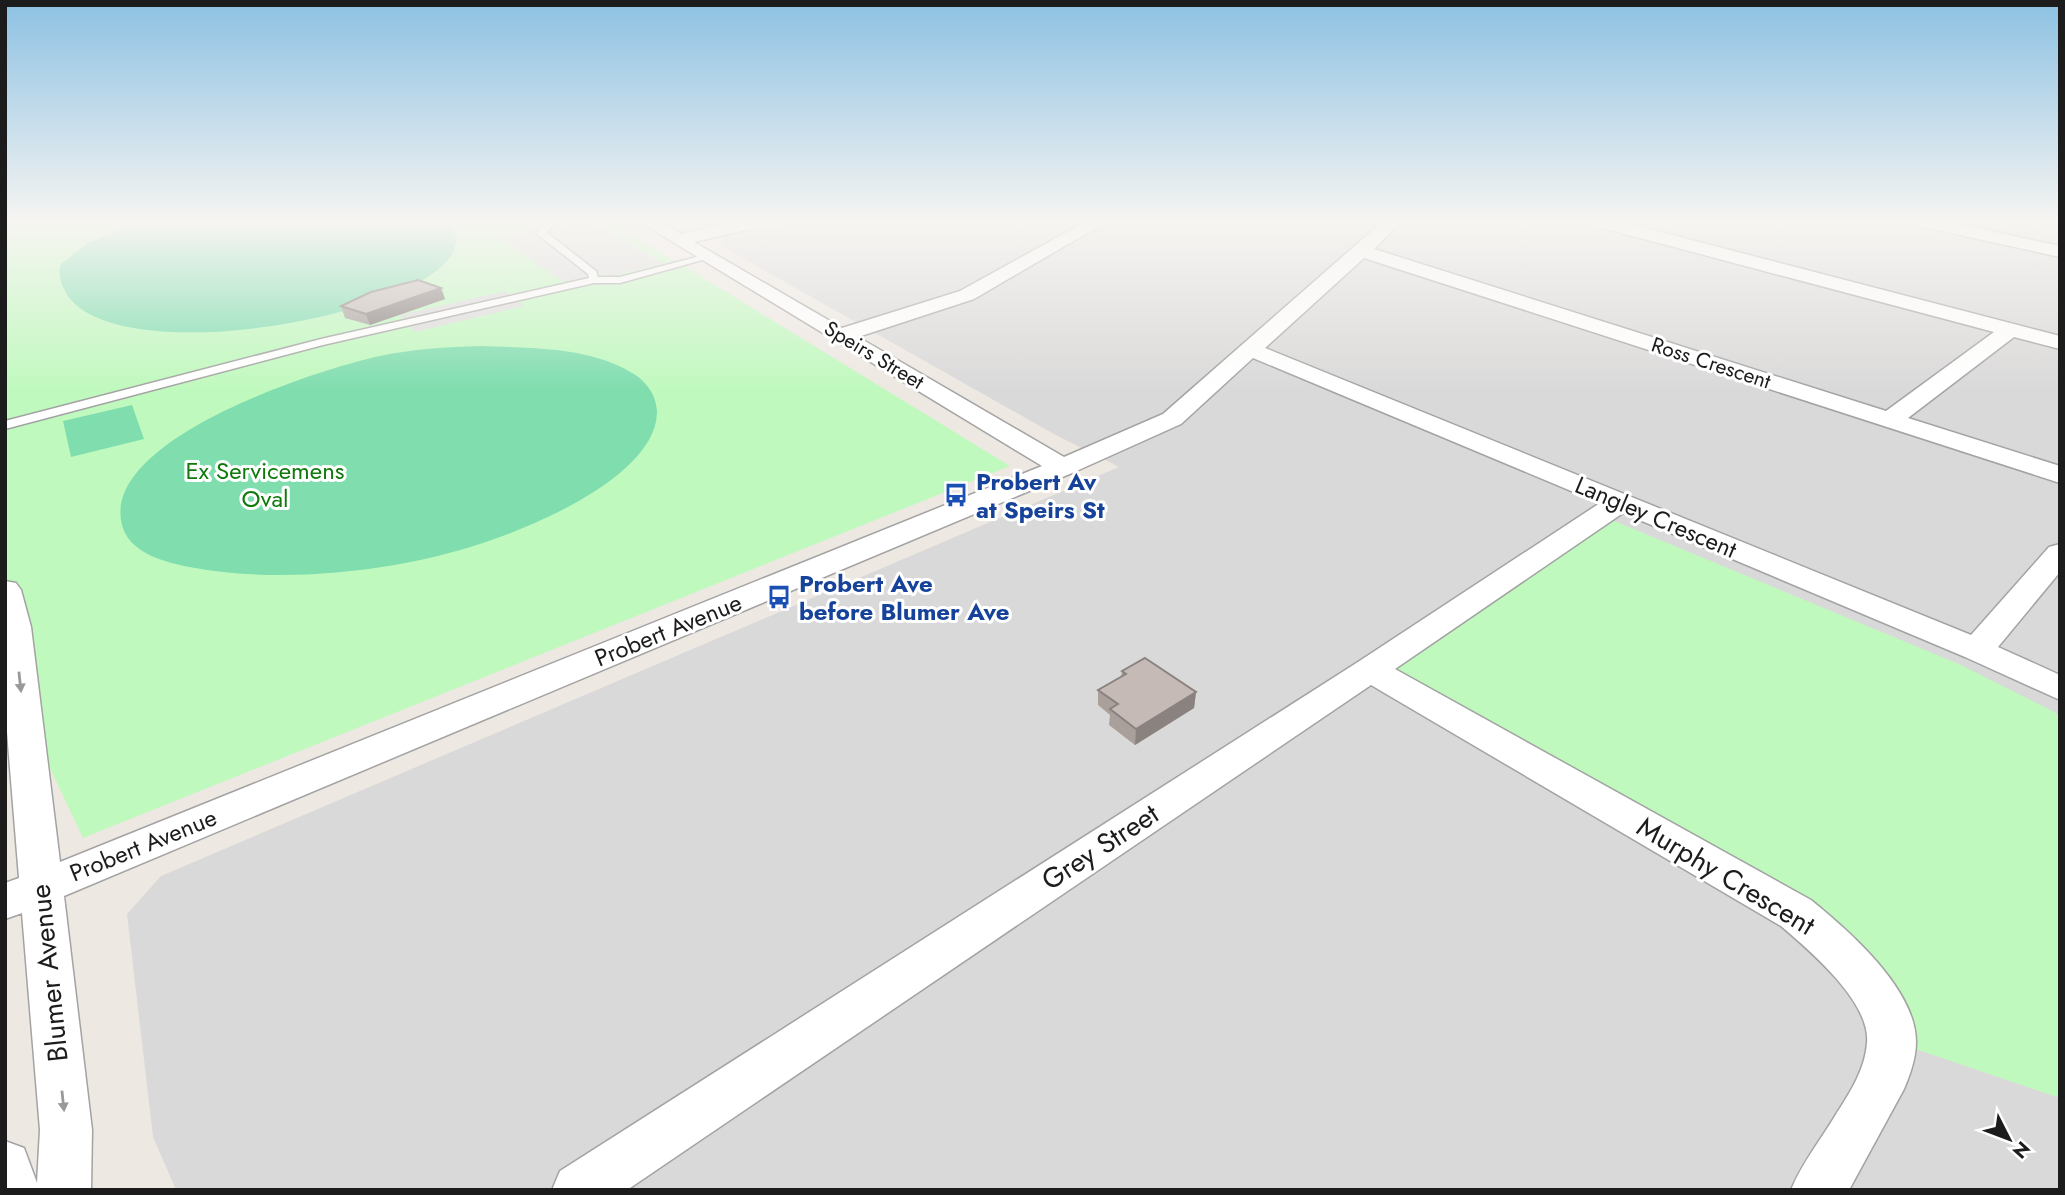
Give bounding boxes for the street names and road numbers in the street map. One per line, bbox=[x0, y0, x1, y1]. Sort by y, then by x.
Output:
street label: Speirs Street bbox=[818, 313, 930, 397]
street label: Ross Crescent bbox=[1647, 330, 1775, 396]
street label: Langley Crescent bbox=[1570, 467, 1742, 567]
street label: Probert Avenue bbox=[589, 585, 747, 675]
street label: Grey Street bbox=[1033, 794, 1167, 900]
street label: Probert Avenue bbox=[64, 800, 222, 890]
street label: Murphy Crescent bbox=[1629, 807, 1823, 946]
street label: Blumer Avenue bbox=[19, 882, 79, 1064]

